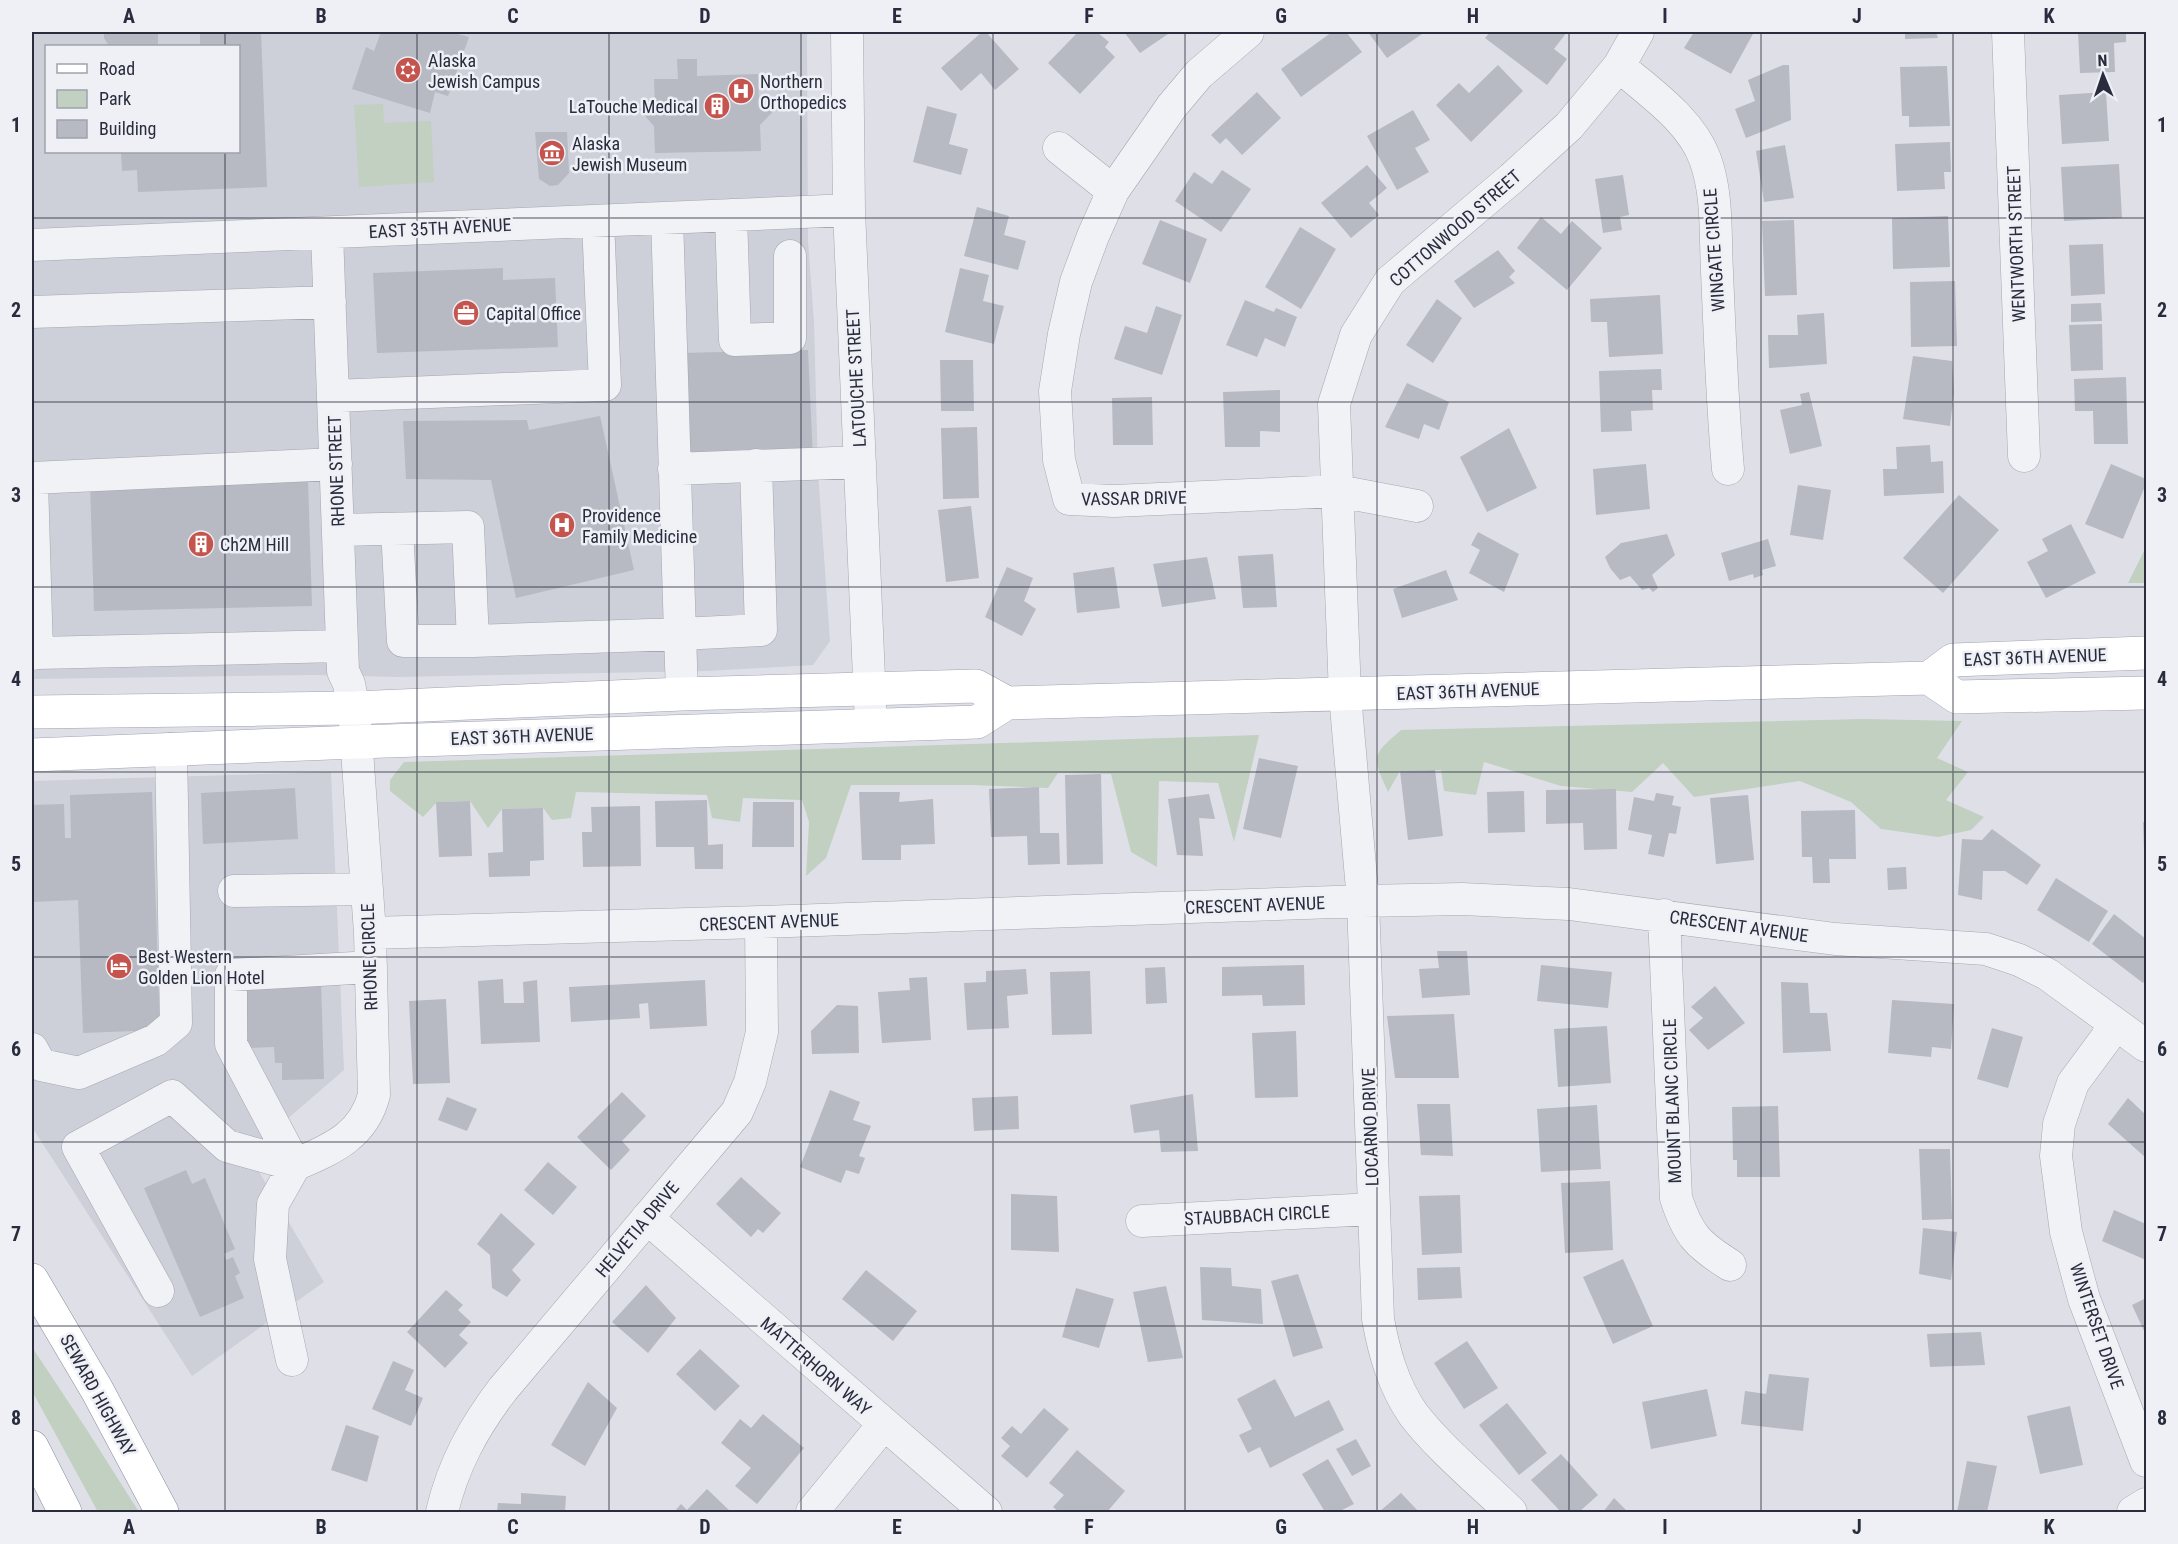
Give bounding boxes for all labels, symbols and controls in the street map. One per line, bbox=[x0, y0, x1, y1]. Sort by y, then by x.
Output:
text: A bbox=[123, 4, 135, 28]
text: B bbox=[315, 4, 327, 28]
text: C bbox=[507, 4, 519, 28]
text: D bbox=[699, 4, 711, 28]
text: E bbox=[892, 4, 902, 28]
text: F bbox=[1084, 4, 1094, 28]
text: G bbox=[1275, 4, 1287, 28]
text: H bbox=[1467, 4, 1479, 28]
text: I bbox=[1662, 4, 1668, 28]
text: J bbox=[1852, 4, 1862, 28]
text: K bbox=[2043, 4, 2055, 28]
legend bbox=[45, 45, 240, 153]
north arrow bbox=[2073, 45, 2133, 105]
place label: Alaska Jewish Campus bbox=[428, 50, 540, 92]
text: N bbox=[2097, 51, 2108, 70]
synagogue icon: Alaska Jewish Campus bbox=[393, 55, 423, 85]
text: Road bbox=[99, 58, 135, 79]
place label: Northern Orthopedics bbox=[760, 71, 847, 113]
hospital icon: Northern Orthopedics bbox=[726, 76, 756, 106]
text: Park bbox=[99, 88, 131, 109]
building icon: LaTouche Medical bbox=[702, 91, 732, 121]
place label: LaTouche Medical bbox=[569, 96, 698, 117]
text: 1 bbox=[11, 113, 21, 137]
text: 1 bbox=[2157, 113, 2167, 137]
text: Building bbox=[99, 118, 156, 139]
place label: Alaska Jewish Museum bbox=[572, 133, 687, 175]
museum icon: Alaska Jewish Museum bbox=[537, 138, 567, 168]
street label: COTTONWOOD STREET bbox=[1385, 165, 1525, 291]
street label: WENTWORTH STREET bbox=[2003, 165, 2029, 323]
street label: WINGATE CIRCLE bbox=[1699, 188, 1729, 312]
street label: EAST 35TH AVENUE bbox=[368, 214, 512, 242]
text: 2 bbox=[11, 298, 21, 322]
office icon: Capital Office bbox=[451, 298, 481, 328]
text: 2 bbox=[2157, 298, 2167, 322]
place label: Capital Office bbox=[486, 303, 581, 324]
street label: LATOUCHE STREET bbox=[842, 308, 870, 448]
street label: RHONE STREET bbox=[324, 415, 348, 527]
text: 3 bbox=[11, 483, 21, 507]
text: 3 bbox=[2157, 483, 2167, 507]
street label: VASSAR DRIVE bbox=[1081, 487, 1187, 509]
place label: Providence Family Medicine bbox=[582, 505, 697, 547]
hospital icon: Providence Family Medicine bbox=[547, 510, 577, 540]
building icon: Ch2M Hill bbox=[186, 529, 216, 559]
place label: Ch2M Hill bbox=[220, 534, 289, 555]
street label: EAST 36TH AVENUE bbox=[1963, 644, 2107, 670]
text: 4 bbox=[11, 667, 21, 691]
text: 4 bbox=[2157, 667, 2167, 691]
street label: EAST 36TH AVENUE bbox=[1396, 678, 1540, 704]
street label: EAST 36TH AVENUE bbox=[450, 723, 594, 749]
text: 5 bbox=[11, 852, 21, 876]
text: 5 bbox=[2157, 852, 2167, 876]
street label: CRESCENT AVENUE bbox=[1185, 892, 1325, 918]
street label: RHONE CIRCLE bbox=[357, 903, 381, 1011]
street label: CRESCENT AVENUE bbox=[1668, 906, 1810, 946]
street label: CRESCENT AVENUE bbox=[699, 909, 839, 935]
place label: Best Western Golden Lion Hotel bbox=[138, 946, 265, 988]
hotel icon: Best Western Golden Lion Hotel bbox=[104, 951, 134, 981]
street label: MOUNT BLANC CIRCLE bbox=[1659, 1018, 1685, 1184]
text: 6 bbox=[11, 1037, 21, 1061]
text: 6 bbox=[2157, 1037, 2167, 1061]
street label: LOCARNO DRIVE bbox=[1357, 1067, 1383, 1187]
street label: HELVETIA DRIVE bbox=[591, 1177, 683, 1281]
street label: STAUBBACH CIRCLE bbox=[1184, 1201, 1330, 1229]
text: 7 bbox=[11, 1222, 21, 1246]
text: 7 bbox=[2157, 1222, 2167, 1246]
street label: WINTERSET DRIVE bbox=[2066, 1260, 2128, 1392]
street label: MATTERHORN WAY bbox=[756, 1312, 876, 1420]
street label: SEWARD HIGHWAY bbox=[56, 1331, 140, 1460]
text: 8 bbox=[11, 1406, 21, 1430]
text: 8 bbox=[2157, 1406, 2167, 1430]
text: A bbox=[123, 1515, 135, 1539]
text: B bbox=[315, 1515, 327, 1539]
text: C bbox=[507, 1515, 519, 1539]
text: D bbox=[699, 1515, 711, 1539]
text: E bbox=[892, 1515, 902, 1539]
text: F bbox=[1084, 1515, 1094, 1539]
text: G bbox=[1275, 1515, 1287, 1539]
text: H bbox=[1467, 1515, 1479, 1539]
text: I bbox=[1662, 1515, 1668, 1539]
text: J bbox=[1852, 1515, 1862, 1539]
text: K bbox=[2043, 1515, 2055, 1539]

